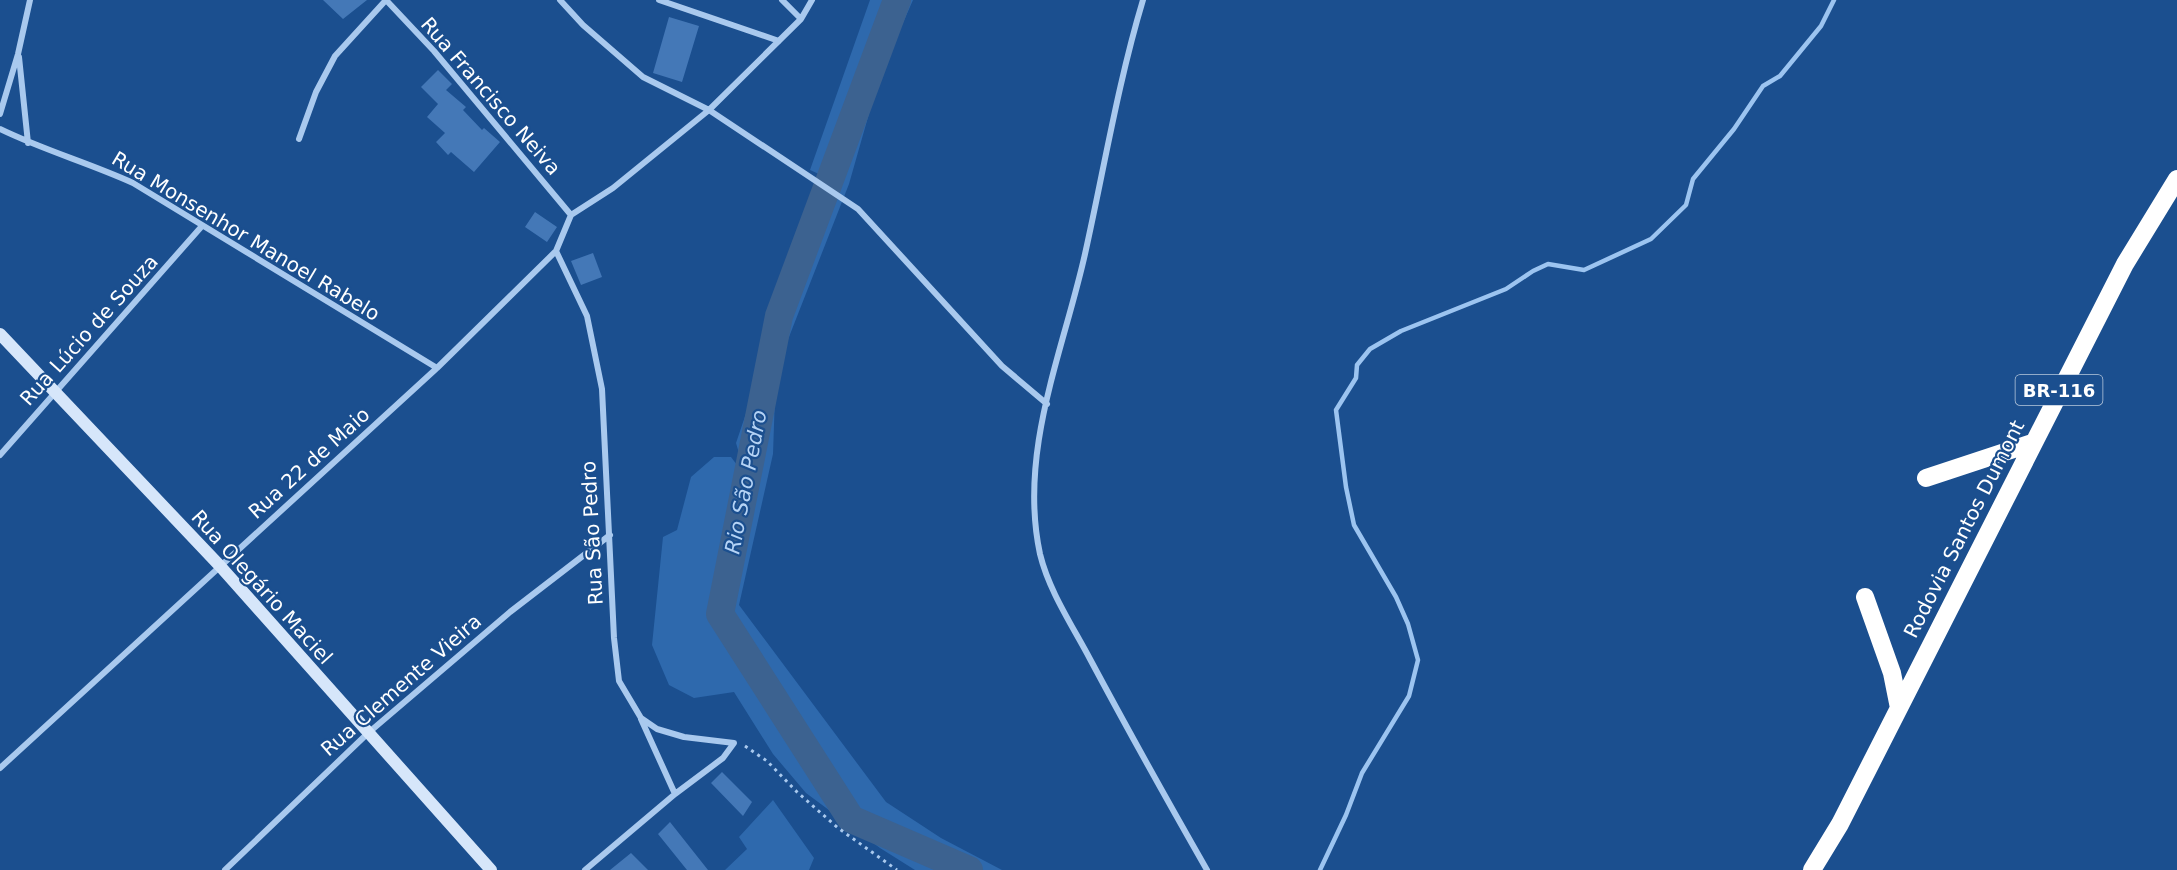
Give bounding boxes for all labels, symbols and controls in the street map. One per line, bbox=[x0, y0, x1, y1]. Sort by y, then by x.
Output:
street label: Rua Francisco Neiva bbox=[416, 12, 566, 180]
street label: Rua Monsenhor Manoel Rabelo bbox=[108, 146, 384, 326]
street label: Rua Lúcio de Souza bbox=[15, 250, 163, 410]
road number: BR-116 bbox=[2016, 375, 2102, 405]
street label: Rua 22 de Maio bbox=[243, 402, 375, 524]
water label: Rio São Pedro bbox=[720, 408, 772, 556]
street label: Rodovia Santos Dumont bbox=[1899, 416, 2029, 642]
street label: Rua São Pedro bbox=[576, 460, 608, 606]
street label: Rua Olegário Maciel bbox=[186, 505, 338, 669]
street label: Rua Clemente Vieira bbox=[316, 609, 486, 761]

